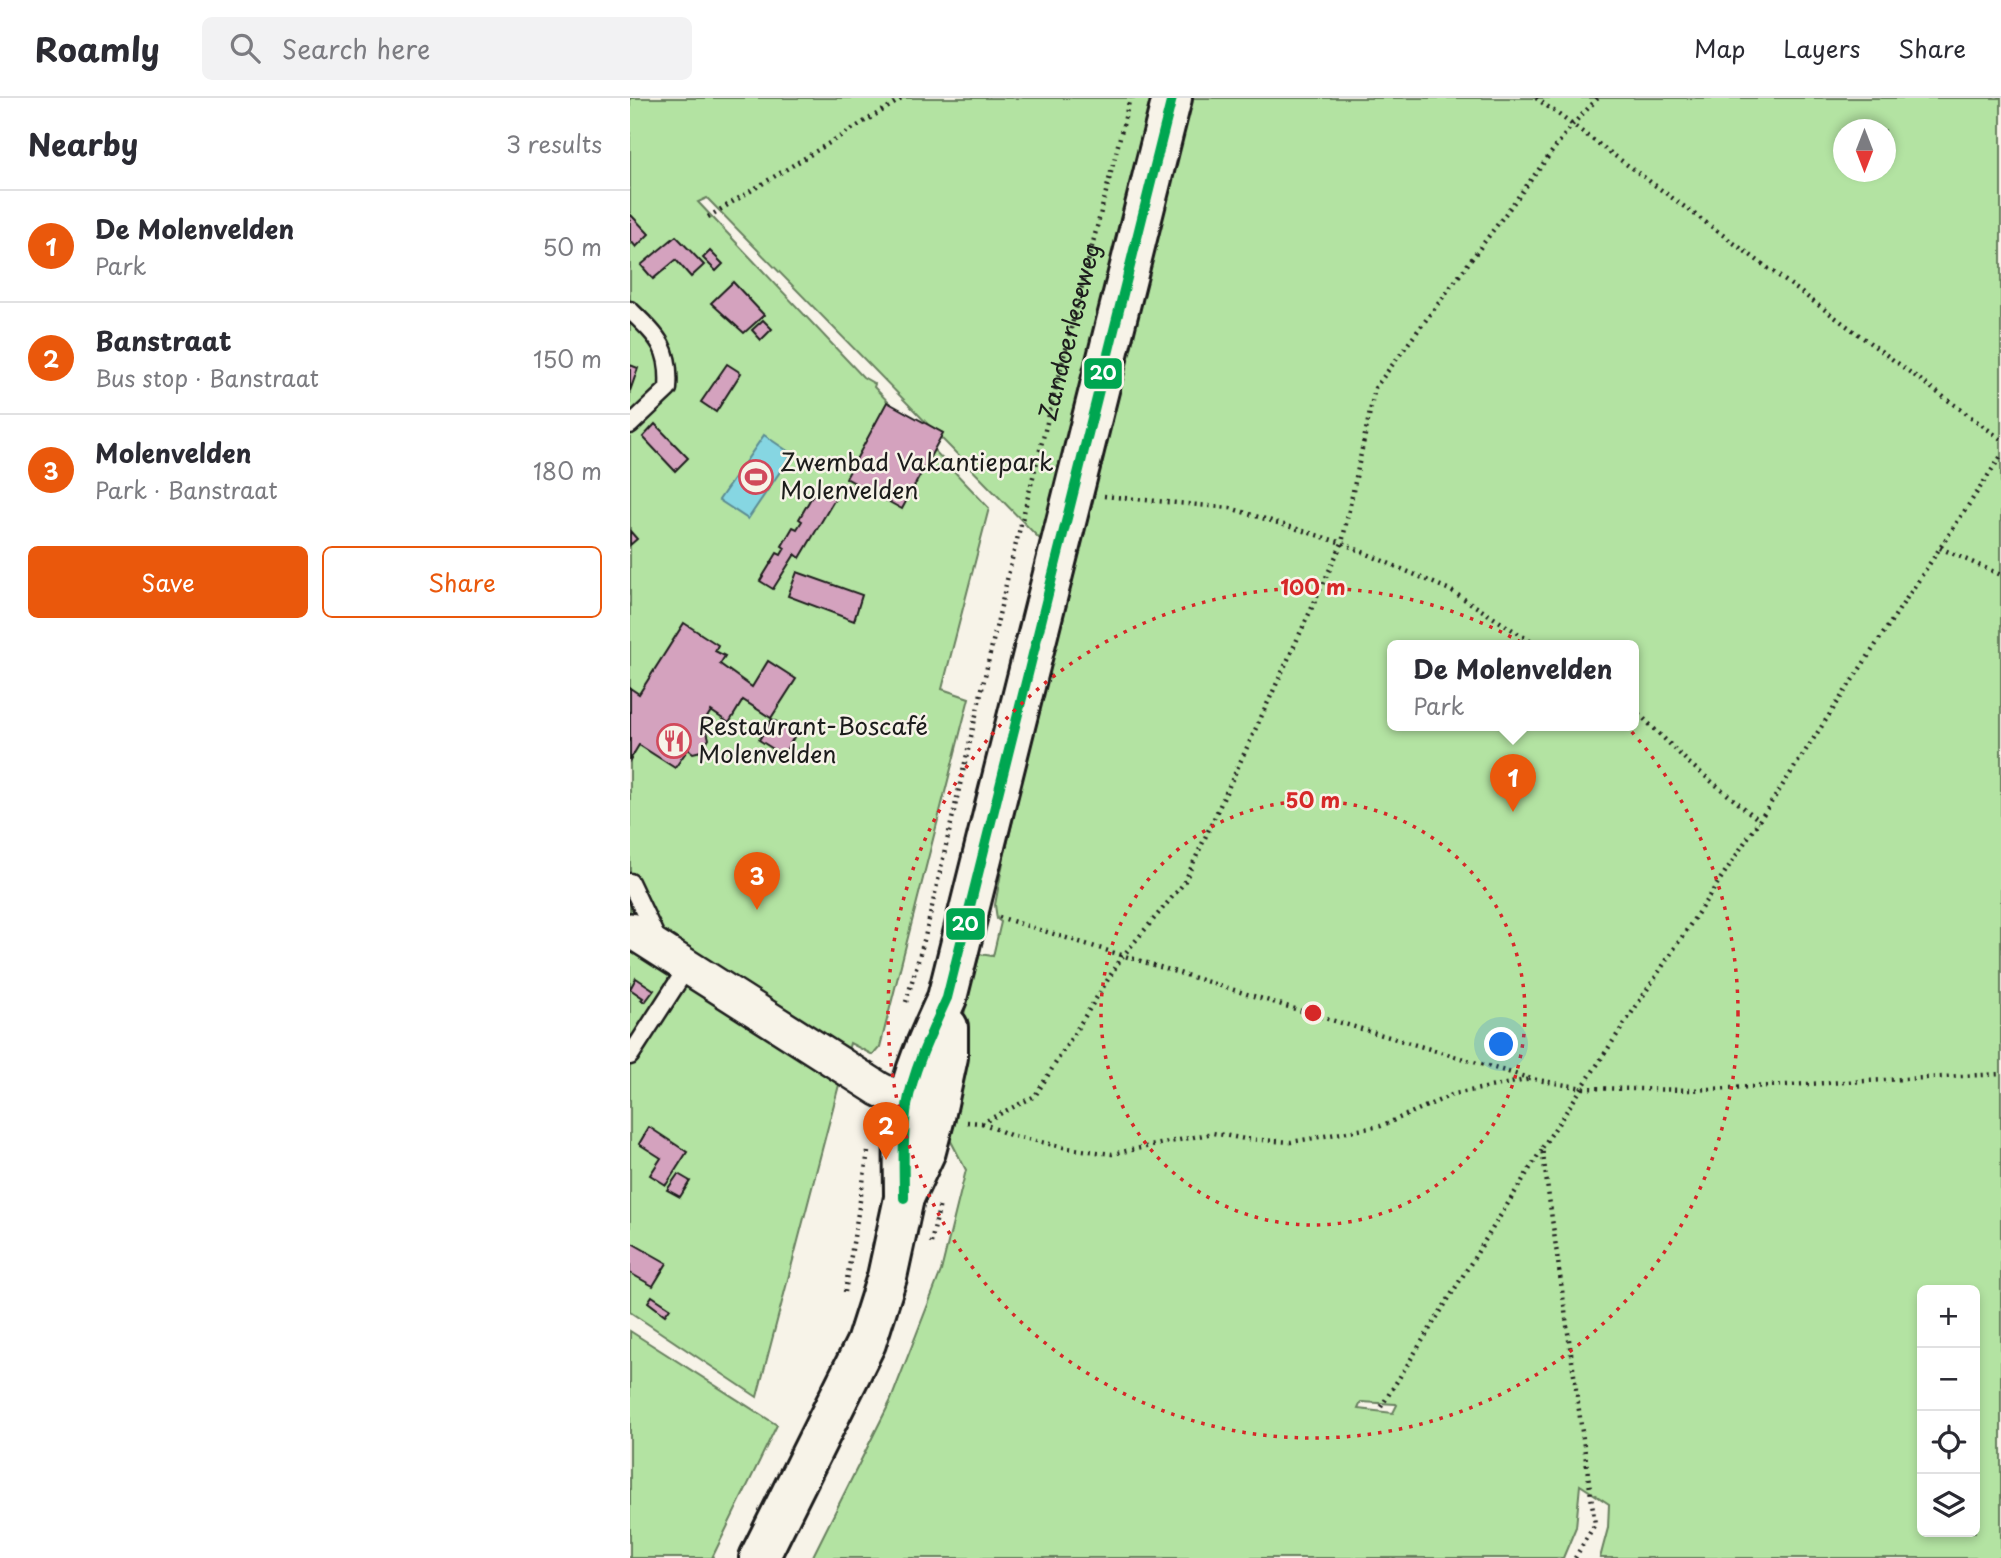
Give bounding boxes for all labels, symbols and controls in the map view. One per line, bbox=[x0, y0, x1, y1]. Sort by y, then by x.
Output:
search box bbox=[202, 17, 692, 80]
text: Roamly bbox=[35, 23, 160, 73]
icon: search bbox=[226, 29, 264, 67]
text: Search here bbox=[282, 29, 430, 68]
text: Map bbox=[1694, 30, 1745, 66]
text: Layers bbox=[1783, 30, 1860, 66]
text: Share bbox=[1898, 30, 1966, 66]
north arrow bbox=[1833, 119, 1896, 182]
text: Nearby bbox=[28, 121, 138, 166]
text: 3 results bbox=[506, 126, 602, 161]
text: De Molenvelden bbox=[95, 209, 295, 248]
text: 1 bbox=[46, 229, 57, 264]
text: 50 m bbox=[542, 229, 602, 264]
street label: Zandoerleseweg bbox=[1028, 239, 1108, 424]
text: Park bbox=[95, 248, 146, 283]
text: Banstraat bbox=[95, 321, 232, 360]
text: 2 bbox=[43, 341, 59, 376]
text: 150 m bbox=[533, 341, 602, 376]
line badge: 20 bbox=[1083, 357, 1123, 390]
text: 20 bbox=[1089, 358, 1117, 386]
text: Bus stop · Banstraat bbox=[95, 360, 319, 395]
text: Molenvelden bbox=[95, 433, 252, 472]
place label: Zwembad Vakantiepark Molenvelden bbox=[780, 443, 1054, 507]
text: 3 bbox=[43, 453, 59, 488]
text: 180 m bbox=[533, 453, 602, 488]
sports icon: Zwembad Vakantiepark Molenvelden bbox=[737, 458, 775, 496]
text: Park · Banstraat bbox=[95, 472, 278, 507]
button: Save bbox=[28, 546, 308, 618]
button: Share bbox=[322, 546, 602, 618]
text: 100 m bbox=[1280, 570, 1346, 602]
popup bbox=[1387, 640, 1639, 731]
text: De Molenvelden bbox=[1413, 649, 1613, 688]
text: Park bbox=[1413, 688, 1465, 723]
place label: Restaurant-Boscafé Molenvelden bbox=[698, 707, 928, 771]
restaurant icon: Restaurant-Boscafé Molenvelden bbox=[655, 722, 693, 760]
pin: 1 bbox=[1490, 754, 1536, 812]
text: 50 m bbox=[1286, 783, 1340, 815]
pin: 3 bbox=[734, 852, 780, 910]
line badge: 20 bbox=[945, 907, 986, 941]
text: 20 bbox=[951, 909, 979, 937]
centre of rings bbox=[1301, 1001, 1325, 1025]
your location bbox=[1484, 1027, 1518, 1061]
pin: 2 bbox=[863, 1102, 909, 1160]
map controls bbox=[1917, 1285, 1980, 1537]
button: + bbox=[1917, 1285, 1980, 1348]
button: − bbox=[1917, 1348, 1980, 1411]
button: locate bbox=[1917, 1411, 1980, 1474]
button: layers bbox=[1917, 1474, 1980, 1537]

